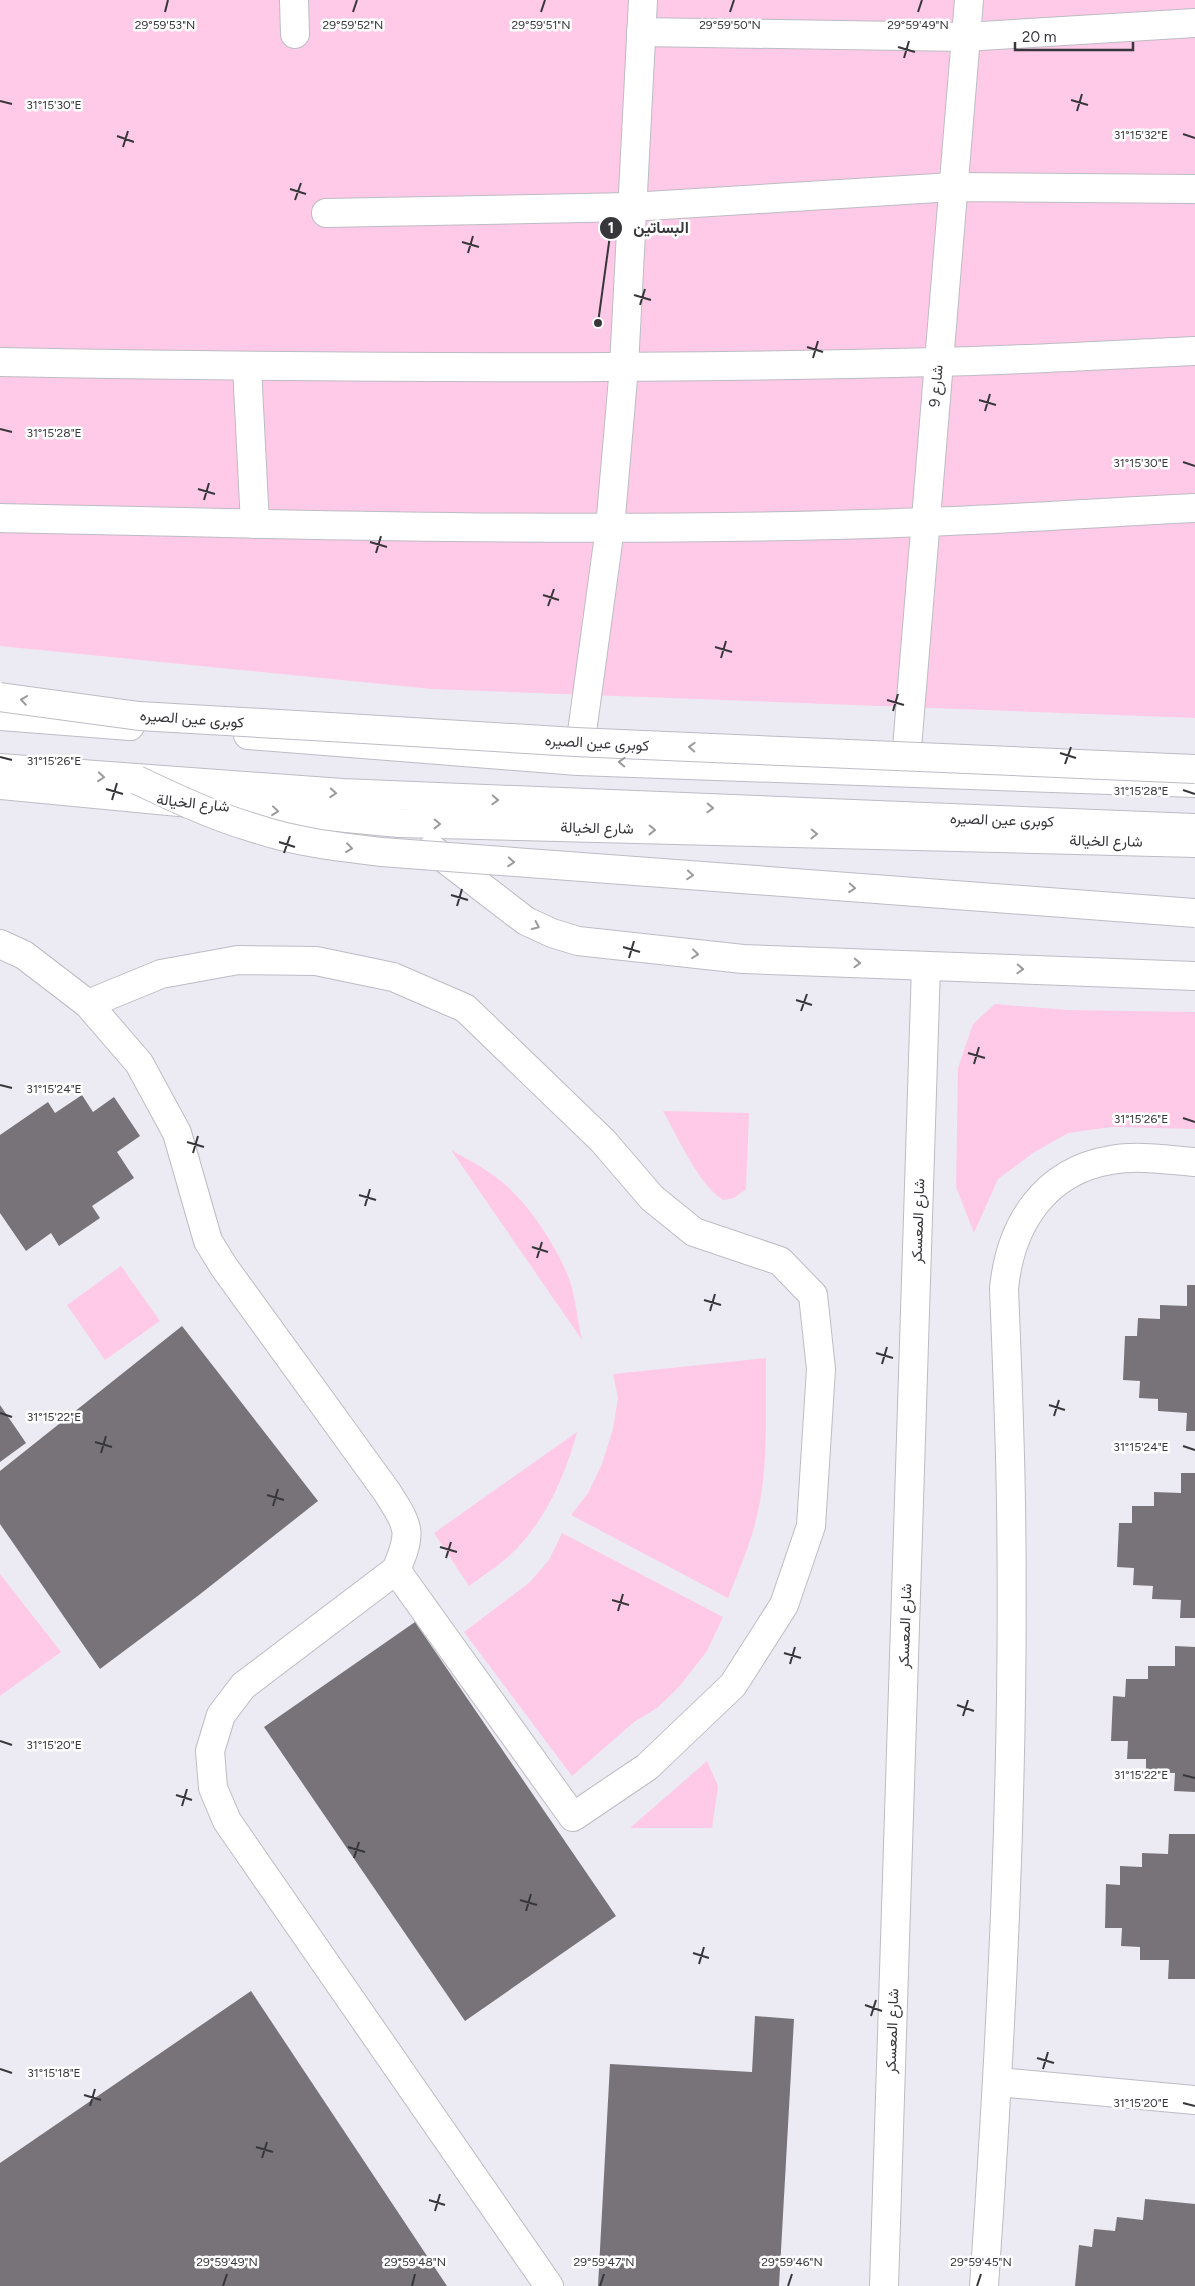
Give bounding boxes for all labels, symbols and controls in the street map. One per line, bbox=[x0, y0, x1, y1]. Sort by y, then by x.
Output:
text: 29°59'53"N bbox=[135, 18, 195, 32]
text: 29°59'52"N bbox=[323, 18, 383, 32]
text: 29°59'51"N bbox=[511, 18, 571, 32]
text: 29°59'50"N bbox=[699, 18, 761, 32]
text: 29°59'49"N bbox=[887, 18, 949, 32]
scale bar bbox=[1015, 20, 1132, 52]
text: 20 m bbox=[1022, 28, 1056, 46]
text: 31°15'30"E bbox=[26, 98, 82, 112]
text: 31°15'32"E bbox=[1114, 128, 1168, 142]
callout: البساتين bbox=[598, 212, 699, 243]
text: البساتين bbox=[633, 218, 689, 237]
text: 1 bbox=[608, 219, 614, 237]
street label: شارع 9 bbox=[925, 364, 949, 408]
text: 31°15'28"E bbox=[26, 426, 82, 440]
text: 31°15'30"E bbox=[1113, 456, 1169, 470]
one-way arrow bbox=[19, 695, 27, 706]
street label: كوبرى عين الصيره bbox=[139, 706, 245, 733]
street label: كوبرى عين الصيره bbox=[544, 731, 650, 756]
one-way arrow bbox=[687, 742, 695, 752]
text: 31°15'26"E bbox=[27, 754, 81, 768]
one-way arrow bbox=[617, 757, 625, 767]
one-way arrow bbox=[97, 771, 105, 782]
text: 31°15'28"E bbox=[1113, 784, 1169, 798]
one-way arrow bbox=[329, 787, 337, 798]
street label: شارع الخيالة bbox=[155, 790, 231, 818]
one-way arrow bbox=[491, 794, 499, 805]
one-way arrow bbox=[706, 803, 714, 814]
one-way arrow bbox=[271, 806, 279, 817]
street label: كوبرى عين الصيره bbox=[949, 809, 1055, 832]
street label: شارع الخيالة bbox=[560, 818, 634, 840]
one-way arrow bbox=[433, 819, 441, 830]
one-way arrow bbox=[648, 824, 656, 835]
one-way arrow bbox=[811, 829, 819, 839]
street label: شارع الخيالة bbox=[1069, 831, 1143, 853]
one-way arrow bbox=[345, 842, 353, 853]
one-way arrow bbox=[507, 856, 515, 867]
one-way arrow bbox=[686, 870, 694, 881]
one-way arrow bbox=[848, 882, 856, 893]
one-way arrow bbox=[531, 920, 540, 930]
one-way arrow bbox=[691, 948, 699, 959]
one-way arrow bbox=[854, 958, 862, 969]
one-way arrow bbox=[1016, 964, 1024, 975]
text: 31°15'24"E bbox=[26, 1082, 82, 1096]
text: 31°15'26"E bbox=[1114, 1112, 1168, 1126]
street label: شارع المعسكر bbox=[907, 1178, 930, 1265]
text: 31°15'22"E bbox=[27, 1410, 81, 1424]
text: 31°15'24"E bbox=[1113, 1440, 1169, 1454]
street label: شارع المعسكر bbox=[894, 1583, 917, 1670]
text: 31°15'20"E bbox=[26, 1738, 82, 1752]
text: 31°15'22"E bbox=[1114, 1768, 1168, 1782]
street label: شارع المعسكر bbox=[881, 1988, 904, 2075]
text: 31°15'18"E bbox=[27, 2066, 81, 2080]
text: 31°15'20"E bbox=[1113, 2096, 1169, 2110]
text: 29°59'49"N bbox=[196, 2255, 258, 2269]
text: 29°59'48"N bbox=[384, 2255, 446, 2269]
text: 29°59'47"N bbox=[573, 2255, 635, 2269]
text: 29°59'46"N bbox=[761, 2255, 823, 2269]
text: 29°59'45"N bbox=[950, 2255, 1012, 2269]

